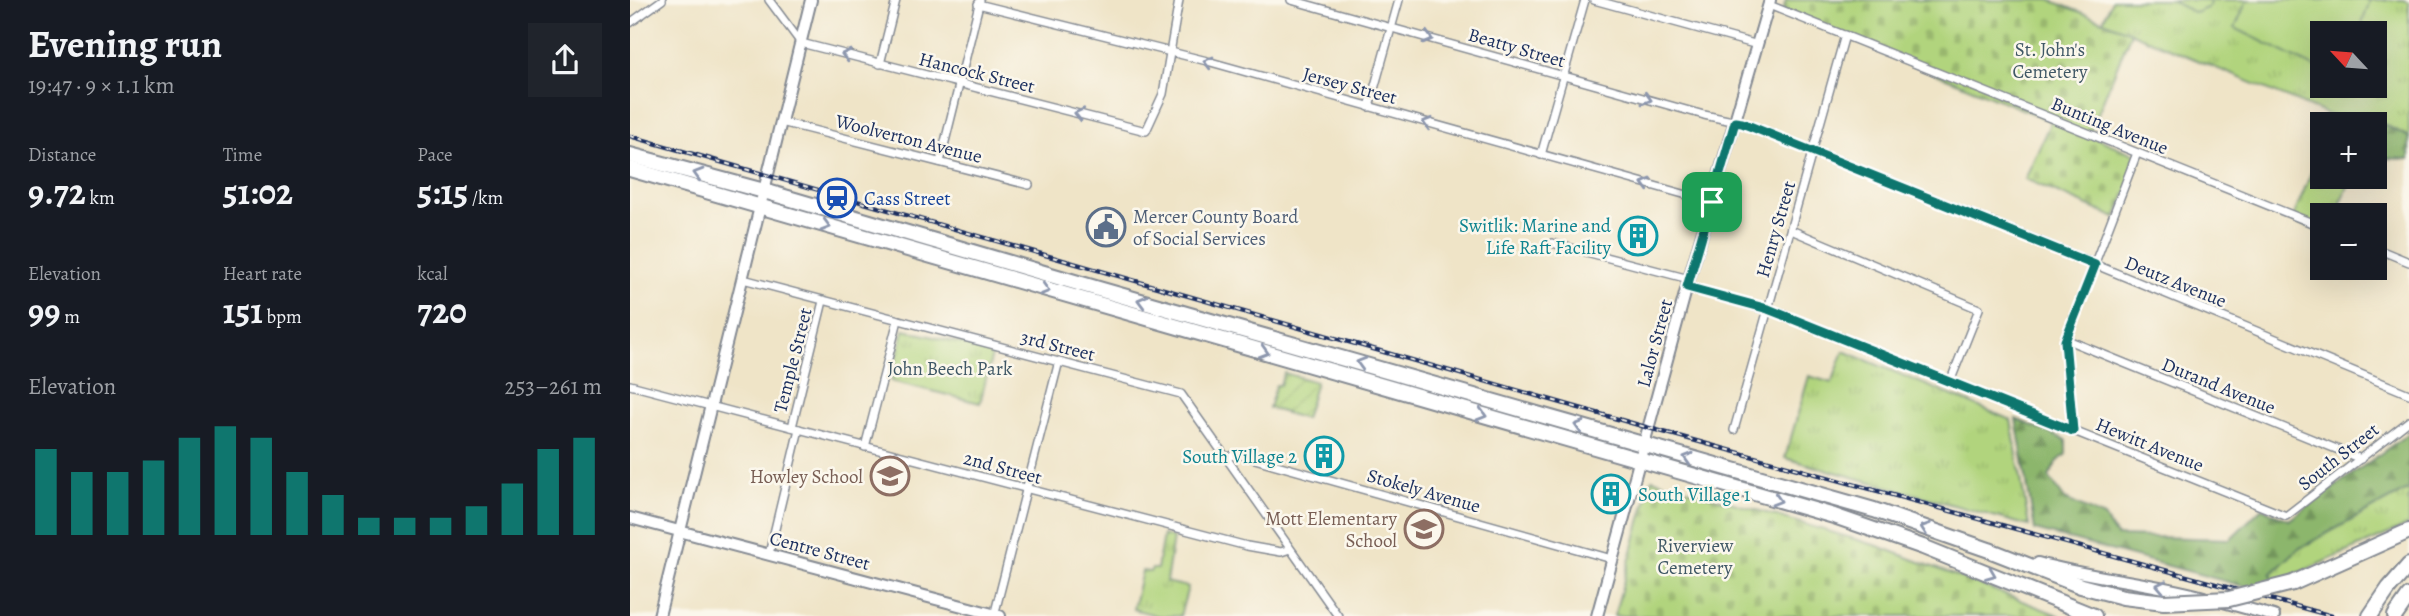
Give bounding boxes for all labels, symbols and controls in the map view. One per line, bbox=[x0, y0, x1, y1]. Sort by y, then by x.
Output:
text: Evening run bbox=[28, 18, 222, 70]
north arrow bbox=[2310, 21, 2387, 98]
map controls bbox=[2310, 21, 2387, 280]
street label: Beatty Street bbox=[1465, 22, 1568, 74]
button: share bbox=[528, 23, 602, 97]
one-way arrow bbox=[1421, 30, 1433, 44]
park label: St. John's Cemetery bbox=[2012, 37, 2088, 85]
street label: Hancock Street bbox=[916, 46, 1037, 100]
one-way arrow bbox=[840, 49, 852, 63]
one-way arrow bbox=[1202, 56, 1214, 70]
street label: Jersey Street bbox=[1300, 61, 1400, 111]
text: 19:47 · 9 × 1.1 km bbox=[28, 70, 175, 101]
one-way arrow bbox=[1641, 91, 1653, 106]
street label: Bunting Avenue bbox=[2047, 91, 2172, 161]
one-way arrow bbox=[1074, 107, 1086, 122]
street label: Woolverton Avenue bbox=[832, 108, 985, 170]
button: + bbox=[2310, 112, 2387, 189]
one-way arrow bbox=[1421, 117, 1433, 131]
text: Distance bbox=[28, 142, 96, 168]
text: Time bbox=[223, 142, 262, 168]
text: Pace bbox=[417, 142, 453, 168]
text: 9.72 bbox=[28, 168, 86, 216]
text: 51:02 bbox=[223, 168, 293, 216]
text: 5:15 bbox=[417, 168, 468, 216]
one-way arrow bbox=[692, 168, 704, 183]
pin bbox=[1682, 172, 1742, 232]
station icon: Cass Street bbox=[816, 177, 858, 219]
one-way arrow bbox=[1640, 177, 1652, 192]
street label: Henry Street bbox=[1750, 178, 1802, 281]
icon: arrive bbox=[1693, 183, 1731, 221]
text: km bbox=[86, 185, 115, 211]
text: /km bbox=[468, 185, 503, 211]
place label: Cass Street bbox=[864, 186, 951, 212]
button: − bbox=[2310, 203, 2387, 280]
place label: Mercer County Board of Social Services bbox=[1133, 204, 1299, 252]
public building icon: Mercer County Board of Social Services bbox=[1085, 206, 1127, 248]
place label: Switlik: Marine and Life Raft Facility bbox=[1459, 213, 1612, 261]
building icon: Switlik: Marine and Life Raft Facility bbox=[1617, 215, 1659, 257]
one-way arrow bbox=[820, 218, 832, 232]
street label: Deutz Avenue bbox=[2121, 250, 2230, 314]
text: Elevation bbox=[28, 261, 101, 287]
text: Heart rate bbox=[223, 261, 302, 287]
text: kcal bbox=[417, 261, 448, 287]
one-way arrow bbox=[1039, 281, 1051, 296]
text: 99 bbox=[28, 287, 60, 335]
text: 151 bbox=[223, 287, 263, 335]
text: 720 bbox=[417, 287, 467, 335]
one-way arrow bbox=[1136, 295, 1148, 309]
street label: Lalor Street bbox=[1631, 296, 1679, 390]
text: m bbox=[60, 304, 80, 330]
text: bpm bbox=[263, 304, 302, 330]
street label: Temple Street bbox=[767, 305, 819, 415]
street label: 3rd Street bbox=[1018, 324, 1098, 368]
one-way arrow bbox=[1257, 343, 1269, 358]
street label: Durand Avenue bbox=[2158, 351, 2279, 421]
park label: John Beech Park bbox=[887, 356, 1013, 382]
one-way arrow bbox=[1355, 357, 1367, 371]
text: Elevation bbox=[28, 371, 116, 402]
text: 253–261 m bbox=[505, 371, 602, 402]
one-way arrow bbox=[1476, 406, 1488, 421]
street label: Hewitt Avenue bbox=[2092, 412, 2207, 478]
street label: South Street bbox=[2293, 417, 2385, 497]
one-way arrow bbox=[1574, 419, 1586, 434]
building icon: South Village 2 bbox=[1303, 435, 1345, 477]
place label: South Village 2 bbox=[1182, 444, 1297, 470]
street label: 2nd Street bbox=[961, 445, 1045, 491]
one-way arrow bbox=[1682, 451, 1694, 466]
school or university icon: Howley School bbox=[869, 455, 911, 497]
street label: Stokely Avenue bbox=[1364, 462, 1483, 520]
place label: Howley School bbox=[750, 464, 863, 490]
building icon: South Village 1 bbox=[1590, 473, 1632, 515]
place label: South Village 1 bbox=[1638, 482, 1751, 508]
one-way arrow bbox=[1770, 492, 1782, 506]
place label: Mott Elementary School bbox=[1265, 506, 1398, 554]
school or university icon: Mott Elementary School bbox=[1403, 508, 1445, 550]
one-way arrow bbox=[1919, 522, 1931, 536]
street label: Centre Street bbox=[767, 525, 873, 577]
park label: Riverview Cemetery bbox=[1657, 533, 1734, 581]
one-way arrow bbox=[1985, 566, 1997, 580]
one-way arrow bbox=[2155, 579, 2167, 594]

